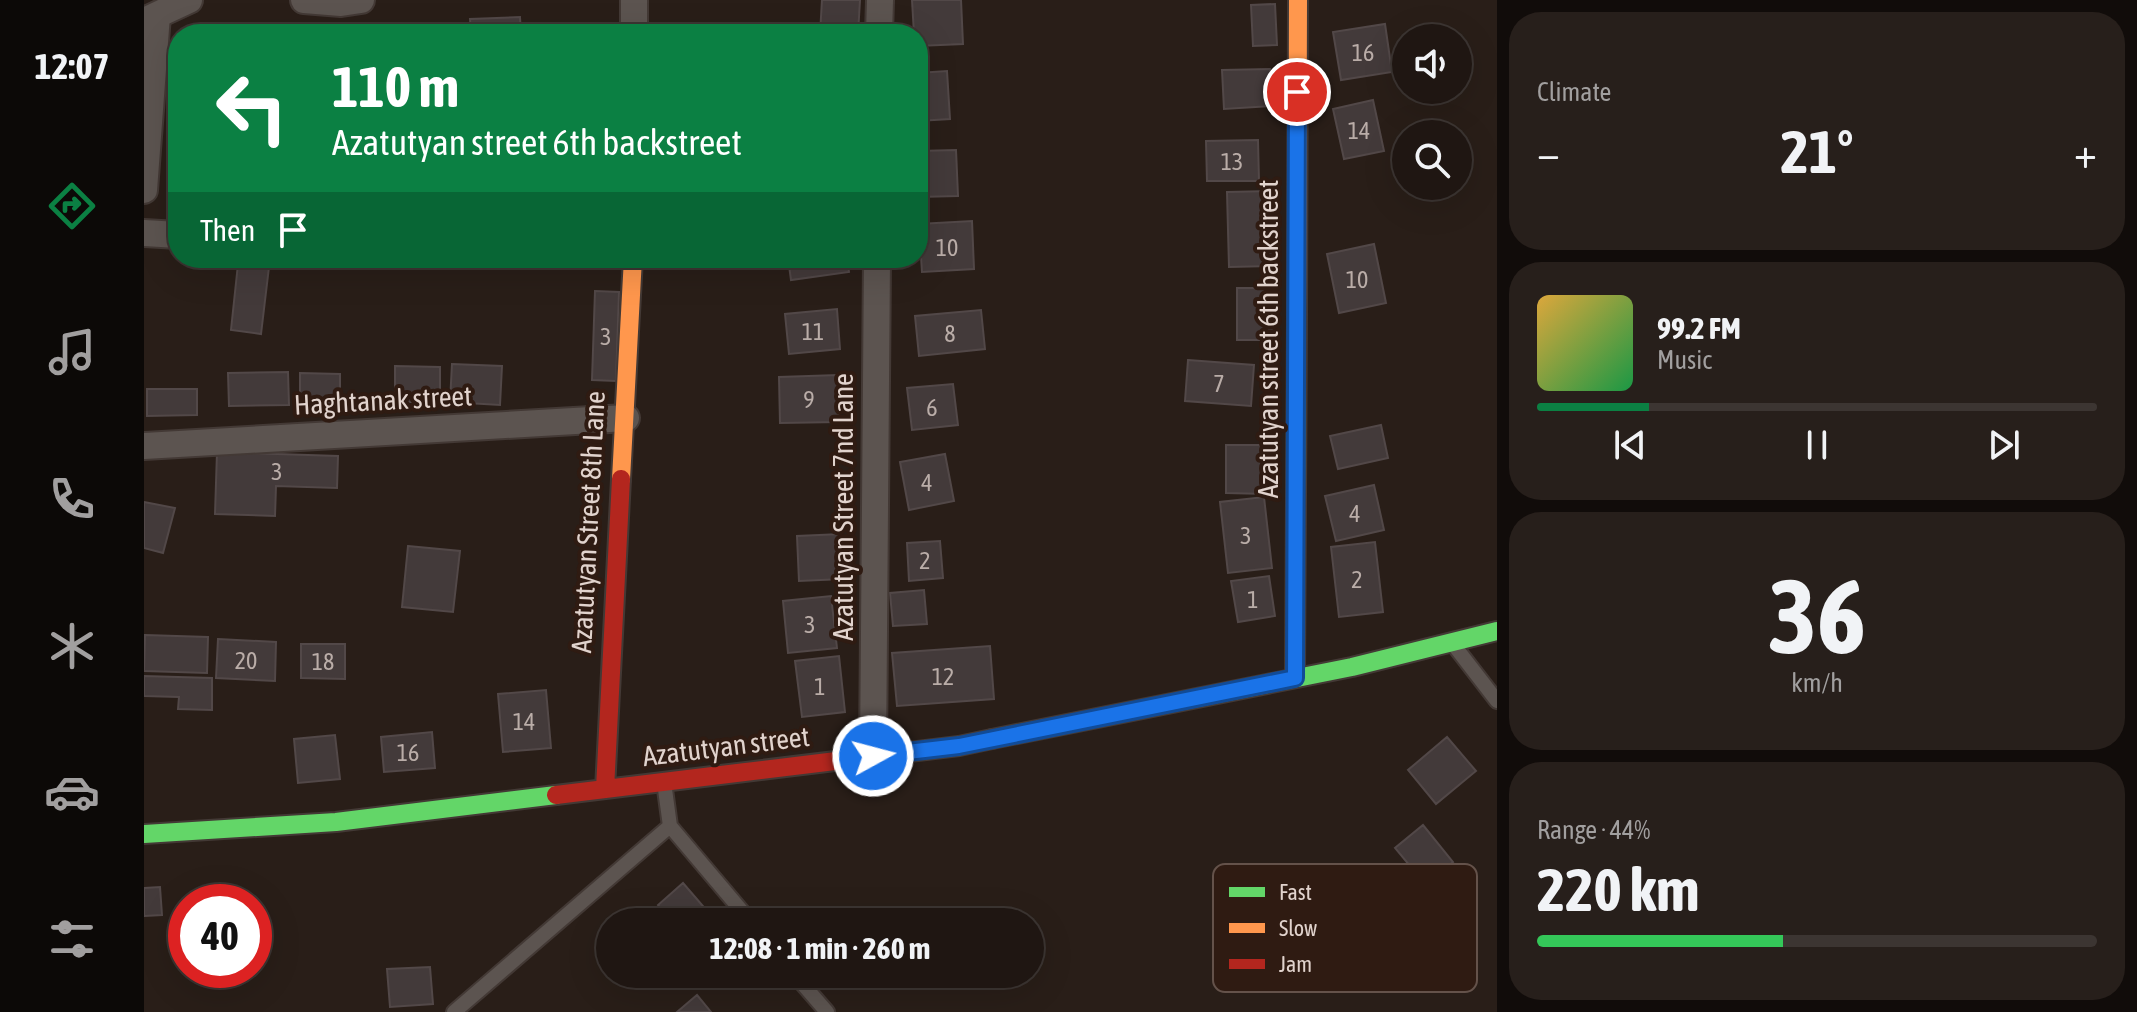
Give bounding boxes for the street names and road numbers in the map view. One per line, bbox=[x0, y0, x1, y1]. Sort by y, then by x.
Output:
street label: Azatutyan street 6th backstreet bbox=[1252, 180, 1284, 498]
street label: Azatutyan Street 7nd Lane bbox=[827, 373, 859, 641]
street label: Haghtanak street bbox=[293, 379, 473, 421]
street label: Azatutyan Street 8th Lane bbox=[565, 390, 611, 654]
street label: Azatutyan street bbox=[641, 720, 811, 772]

